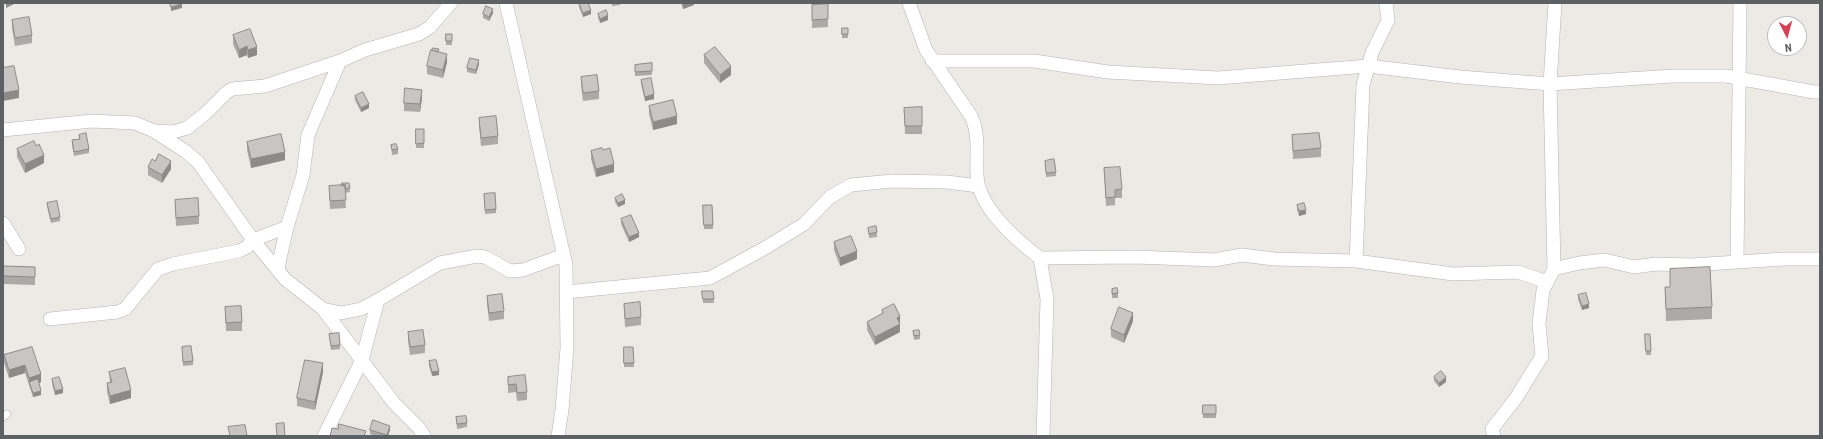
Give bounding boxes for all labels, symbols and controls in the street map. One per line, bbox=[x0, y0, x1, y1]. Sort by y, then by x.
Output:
north arrow bbox=[1767, 16, 1807, 56]
text: N bbox=[1784, 41, 1792, 54]

